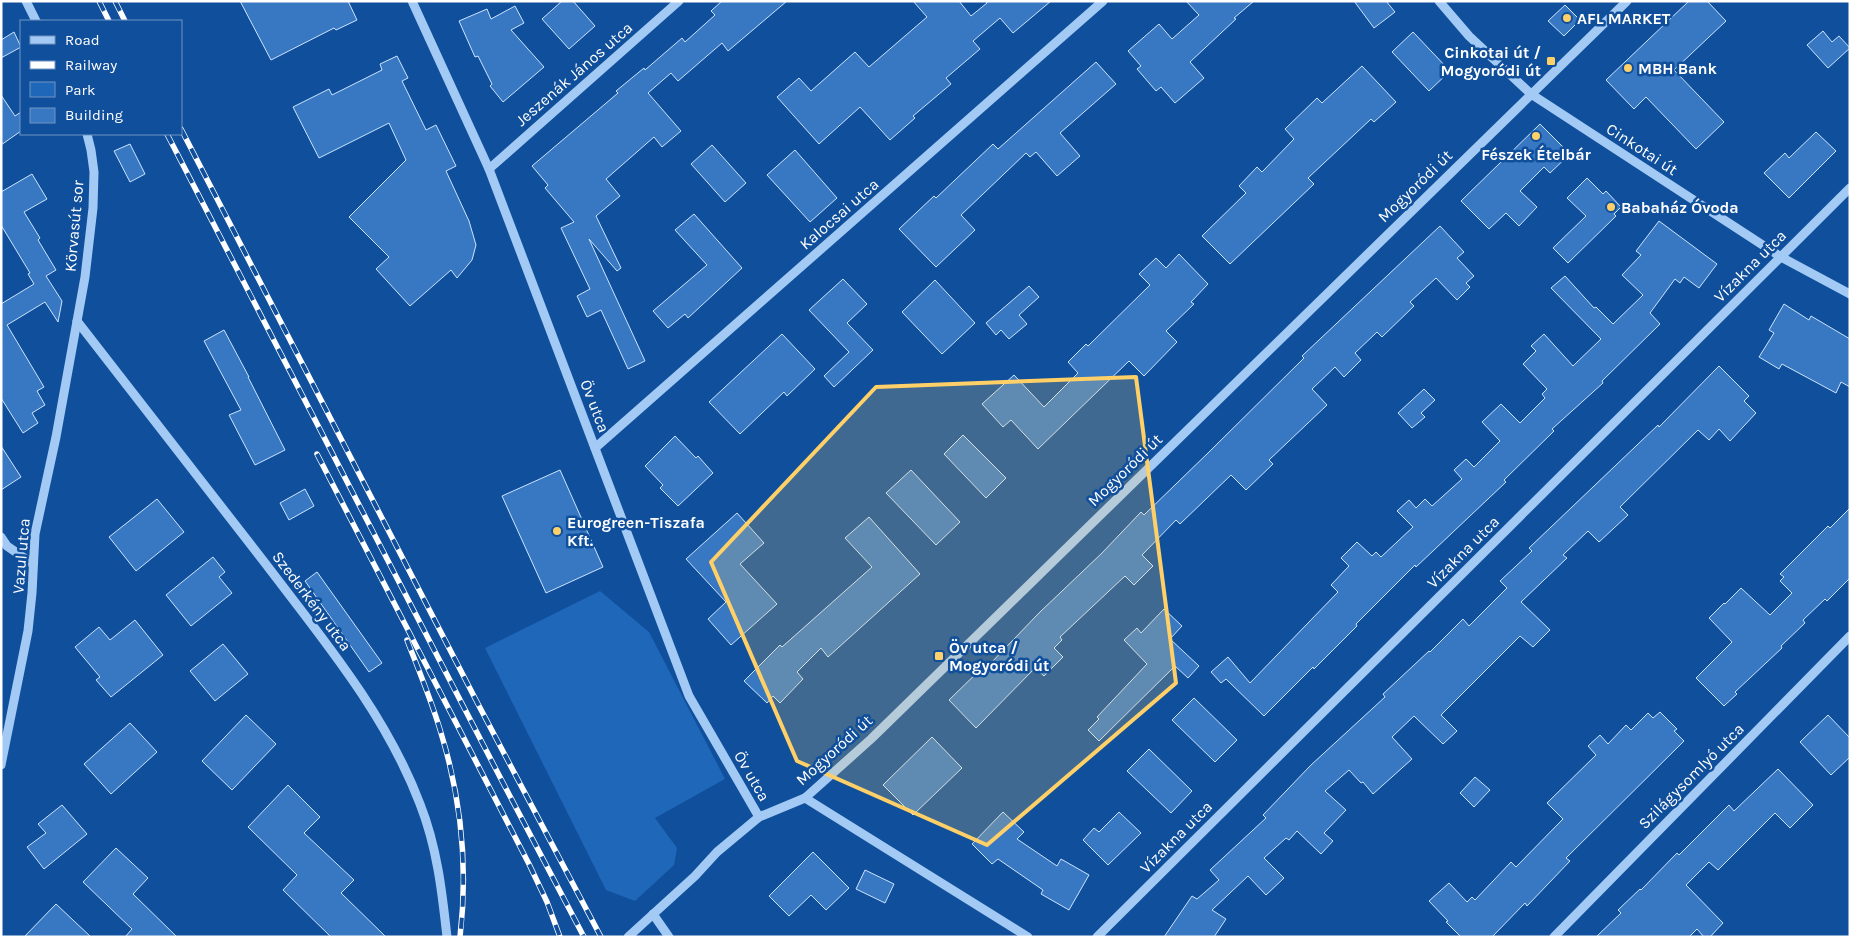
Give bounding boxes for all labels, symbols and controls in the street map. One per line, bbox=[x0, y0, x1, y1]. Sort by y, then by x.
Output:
place label: AFL MARKET bbox=[1577, 9, 1671, 28]
marker: AFL MARKET bbox=[1561, 12, 1573, 24]
street label: Jeszenák János utca bbox=[512, 18, 636, 130]
legend bbox=[20, 20, 182, 135]
text: Road bbox=[65, 31, 100, 49]
place label: Cinkotai út / Mogyoródi út bbox=[1441, 43, 1541, 80]
marker: Cinkotai út / Mogyoródi út bbox=[1545, 55, 1557, 67]
text: Railway bbox=[65, 56, 117, 74]
place label: MBH Bank bbox=[1638, 59, 1717, 78]
marker: MBH Bank bbox=[1622, 62, 1634, 74]
text: Park bbox=[65, 81, 95, 99]
text: Building bbox=[65, 106, 123, 124]
street label: Cinkotai út bbox=[1603, 119, 1681, 179]
marker: Fészek Ételbár bbox=[1530, 130, 1542, 142]
place label: Fészek Ételbár bbox=[1481, 145, 1592, 164]
street label: Mogyoródi út bbox=[1374, 146, 1456, 226]
street label: Kalocsai utca bbox=[796, 174, 882, 254]
street label: Körvasút sor bbox=[61, 179, 87, 273]
place label: Babaház Óvoda bbox=[1621, 198, 1739, 217]
marker: Babaház Óvoda bbox=[1605, 201, 1617, 213]
street label: Vízakna utca bbox=[1710, 226, 1790, 306]
street label: Öv utca bbox=[576, 377, 614, 435]
street label: Mogyoródi út bbox=[1084, 430, 1166, 510]
street label: Vízakna utca bbox=[1423, 512, 1503, 592]
place label: Eurogreen-Tiszafa Kft. bbox=[567, 513, 705, 550]
street label: Vazul utca bbox=[8, 518, 34, 594]
marker: Eurogreen-Tiszafa Kft. bbox=[551, 525, 563, 537]
street label: Szederkény utca bbox=[268, 547, 356, 655]
place label: Öv utca / Mogyoródi út bbox=[949, 638, 1049, 675]
marker: Öv utca / Mogyoródi út bbox=[933, 650, 945, 662]
street label: Mogyoródi út bbox=[792, 711, 876, 789]
street label: Szilágysomlyó utca bbox=[1634, 719, 1748, 833]
street label: Öv utca bbox=[730, 747, 774, 805]
street label: Vízakna utca bbox=[1136, 797, 1216, 877]

